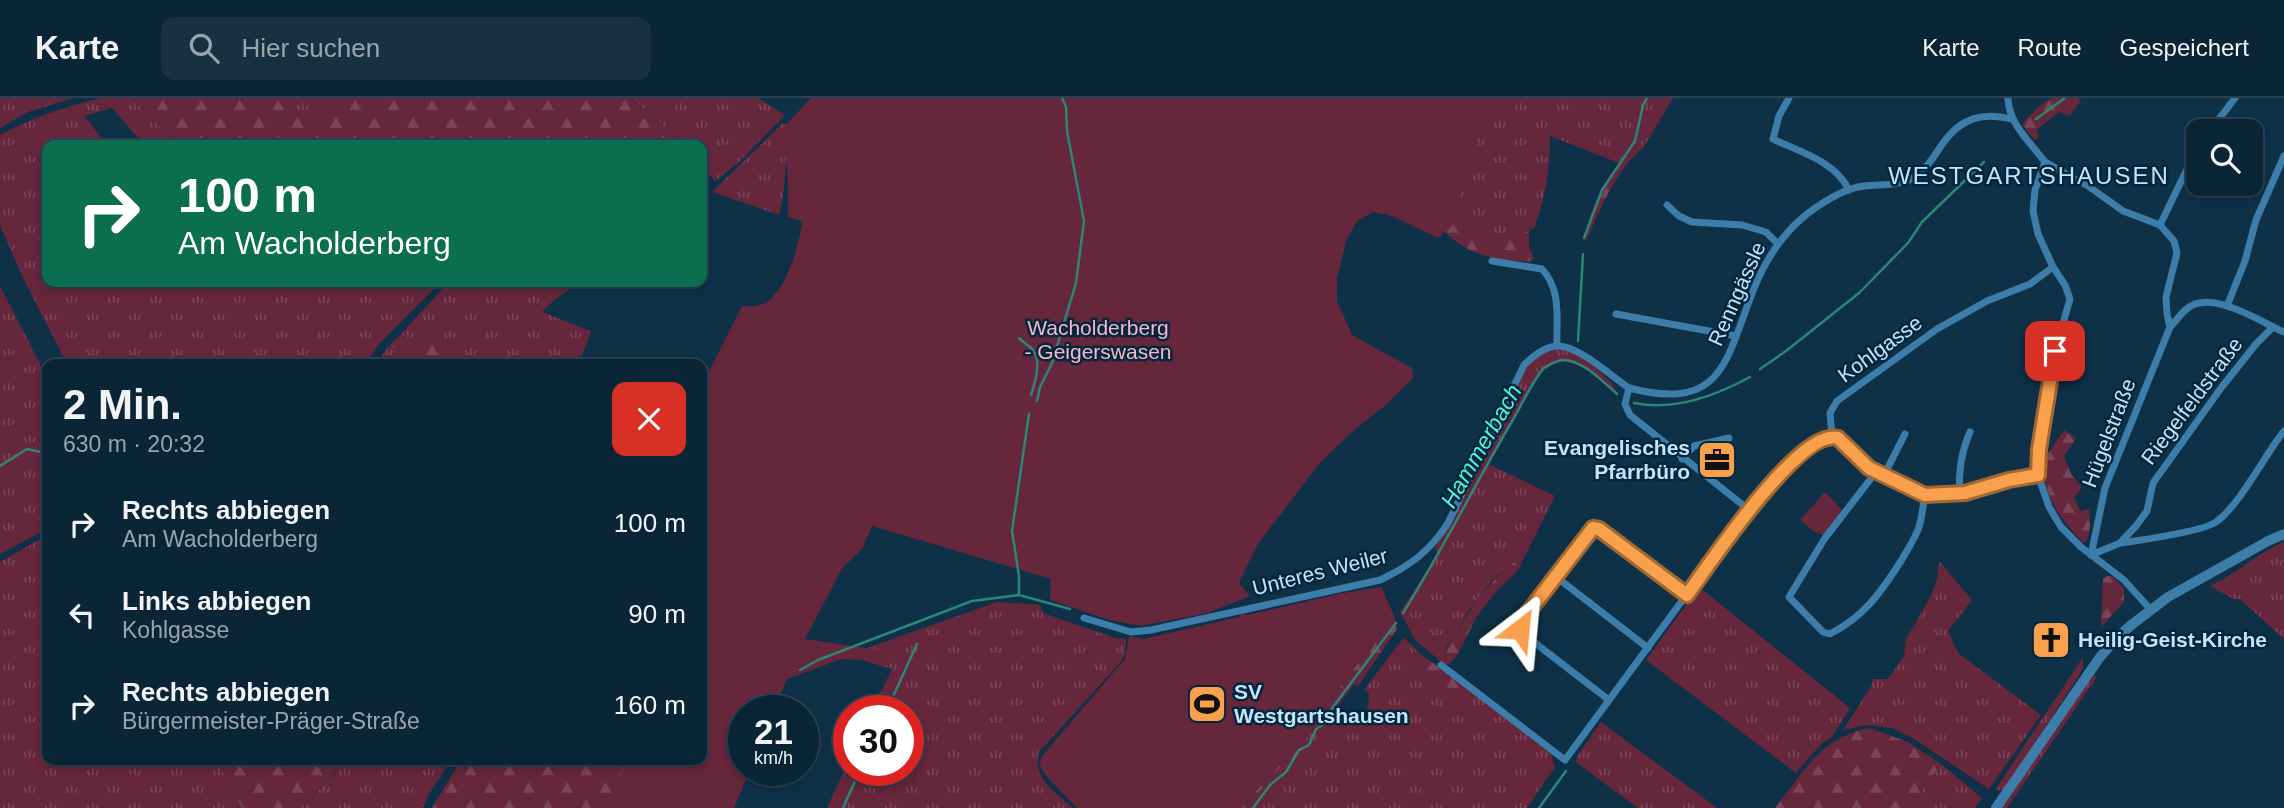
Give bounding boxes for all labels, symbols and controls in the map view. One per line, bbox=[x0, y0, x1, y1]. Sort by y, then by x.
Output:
search box bbox=[161, 17, 651, 80]
text: Karte bbox=[35, 29, 119, 66]
icon: search bbox=[185, 29, 223, 67]
text: Hier suchen bbox=[241, 33, 380, 63]
text: Karte bbox=[1922, 34, 1980, 61]
text: Route bbox=[2018, 34, 2082, 61]
text: Gespeichert bbox=[2120, 34, 2249, 61]
map controls bbox=[2186, 119, 2263, 196]
button: search bbox=[2186, 119, 2263, 196]
district label: WESTGARTSHAUSEN bbox=[1888, 162, 2170, 189]
icon: right bbox=[63, 168, 154, 259]
text: 100 m bbox=[178, 168, 317, 222]
text: Am Wacholderberg bbox=[178, 225, 451, 261]
street label: Renngässle bbox=[1703, 238, 1770, 349]
street label: Kohlgasse bbox=[1833, 310, 1926, 387]
park label: Wacholderberg - Geigerswasen bbox=[1024, 316, 1172, 363]
pin bbox=[2025, 321, 2085, 381]
icon: arrive bbox=[2036, 332, 2074, 370]
street label: Riegelfeldstraße bbox=[2136, 333, 2247, 469]
street label: Hügelstraße bbox=[2077, 375, 2140, 490]
water label: Hammerbach bbox=[1435, 380, 1527, 512]
text: 2 Min. bbox=[63, 381, 182, 428]
button: close bbox=[612, 382, 686, 456]
text: 630 m · 20:32 bbox=[63, 431, 205, 457]
place label: Evangelisches Pfarrbüro bbox=[1544, 436, 1690, 483]
office icon: Evangelisches Pfarrbüro bbox=[1696, 439, 1738, 481]
text: Rechts abbiegen bbox=[122, 495, 330, 525]
icon: right bbox=[63, 505, 101, 543]
text: 100 m bbox=[614, 508, 686, 538]
text: Am Wacholderberg bbox=[122, 526, 318, 552]
street label: Unteres Weiler bbox=[1250, 544, 1390, 599]
text: Links abbiegen bbox=[122, 586, 311, 616]
position arrow bbox=[1483, 592, 1557, 666]
icon: left bbox=[63, 596, 101, 634]
text: 90 m bbox=[628, 599, 686, 629]
text: Kohlgasse bbox=[122, 617, 229, 643]
church icon: Heilig-Geist-Kirche bbox=[2030, 619, 2072, 661]
place label: Heilig-Geist-Kirche bbox=[2078, 628, 2267, 651]
text: Rechts abbiegen bbox=[122, 677, 330, 707]
place label: SV Westgartshausen bbox=[1234, 680, 1409, 727]
sports icon: SV Westgartshausen bbox=[1186, 683, 1228, 725]
icon: right bbox=[63, 687, 101, 725]
text: 160 m bbox=[614, 690, 686, 720]
speed limit sign: 30 bbox=[833, 695, 924, 786]
text: Bürgermeister-Präger-Straße bbox=[122, 708, 420, 734]
text: 21 bbox=[754, 712, 793, 751]
text: km/h bbox=[754, 748, 793, 768]

